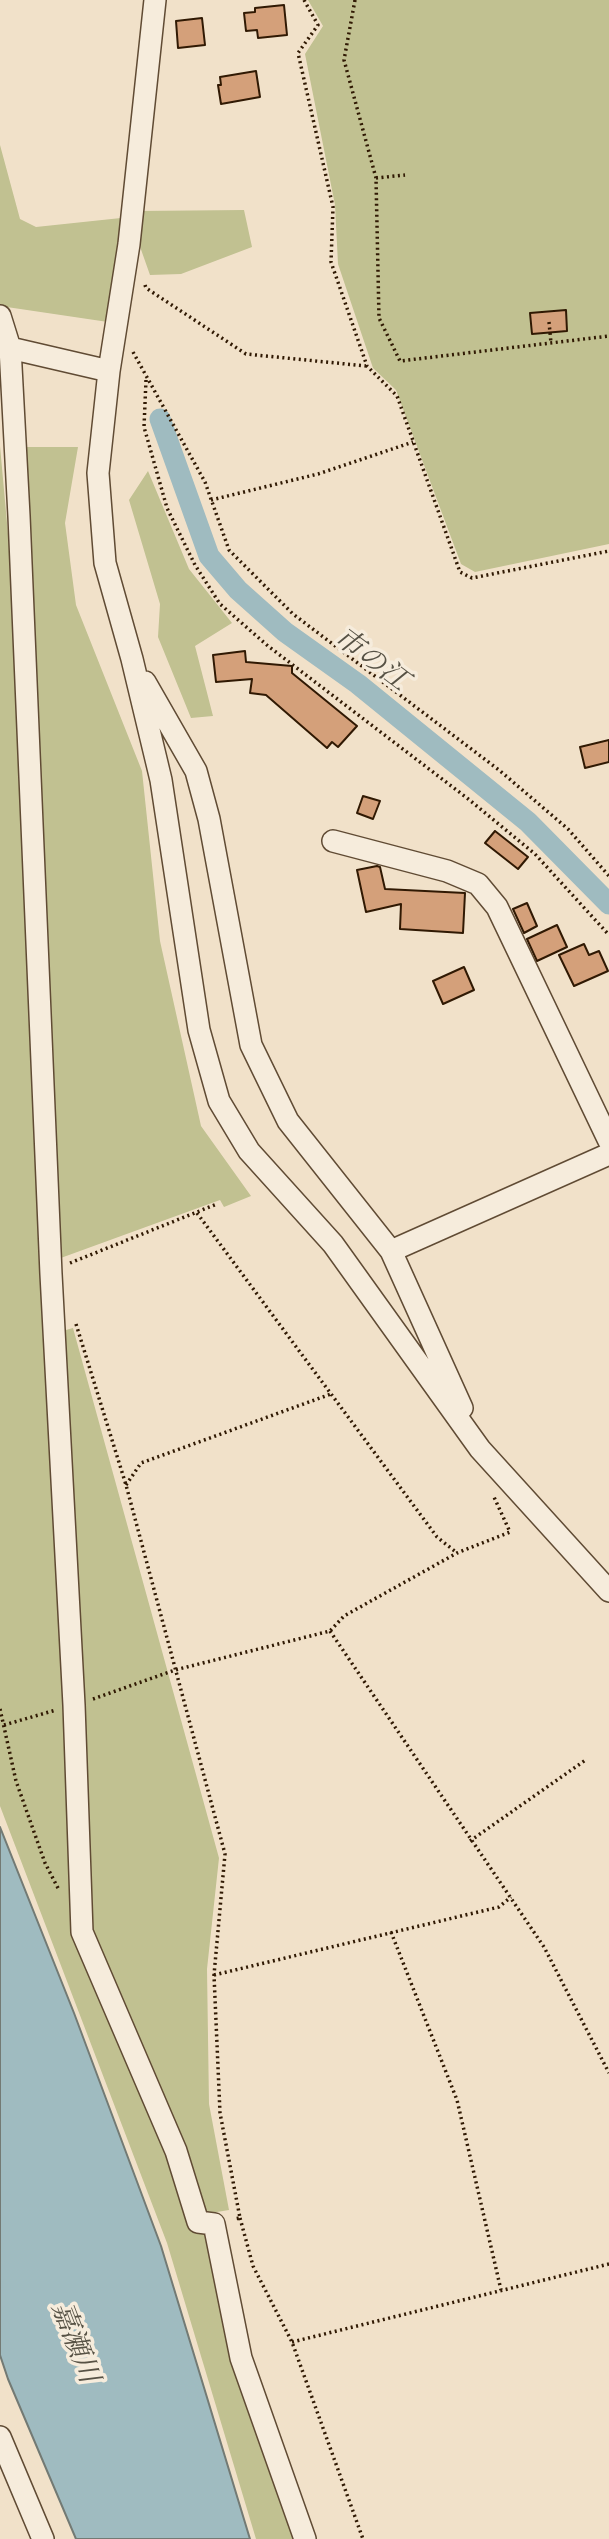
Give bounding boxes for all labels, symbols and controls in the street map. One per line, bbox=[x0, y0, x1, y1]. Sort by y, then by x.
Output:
water label: 市の江 bbox=[326, 622, 414, 700]
water label: 嘉瀬川 bbox=[42, 2298, 104, 2388]

